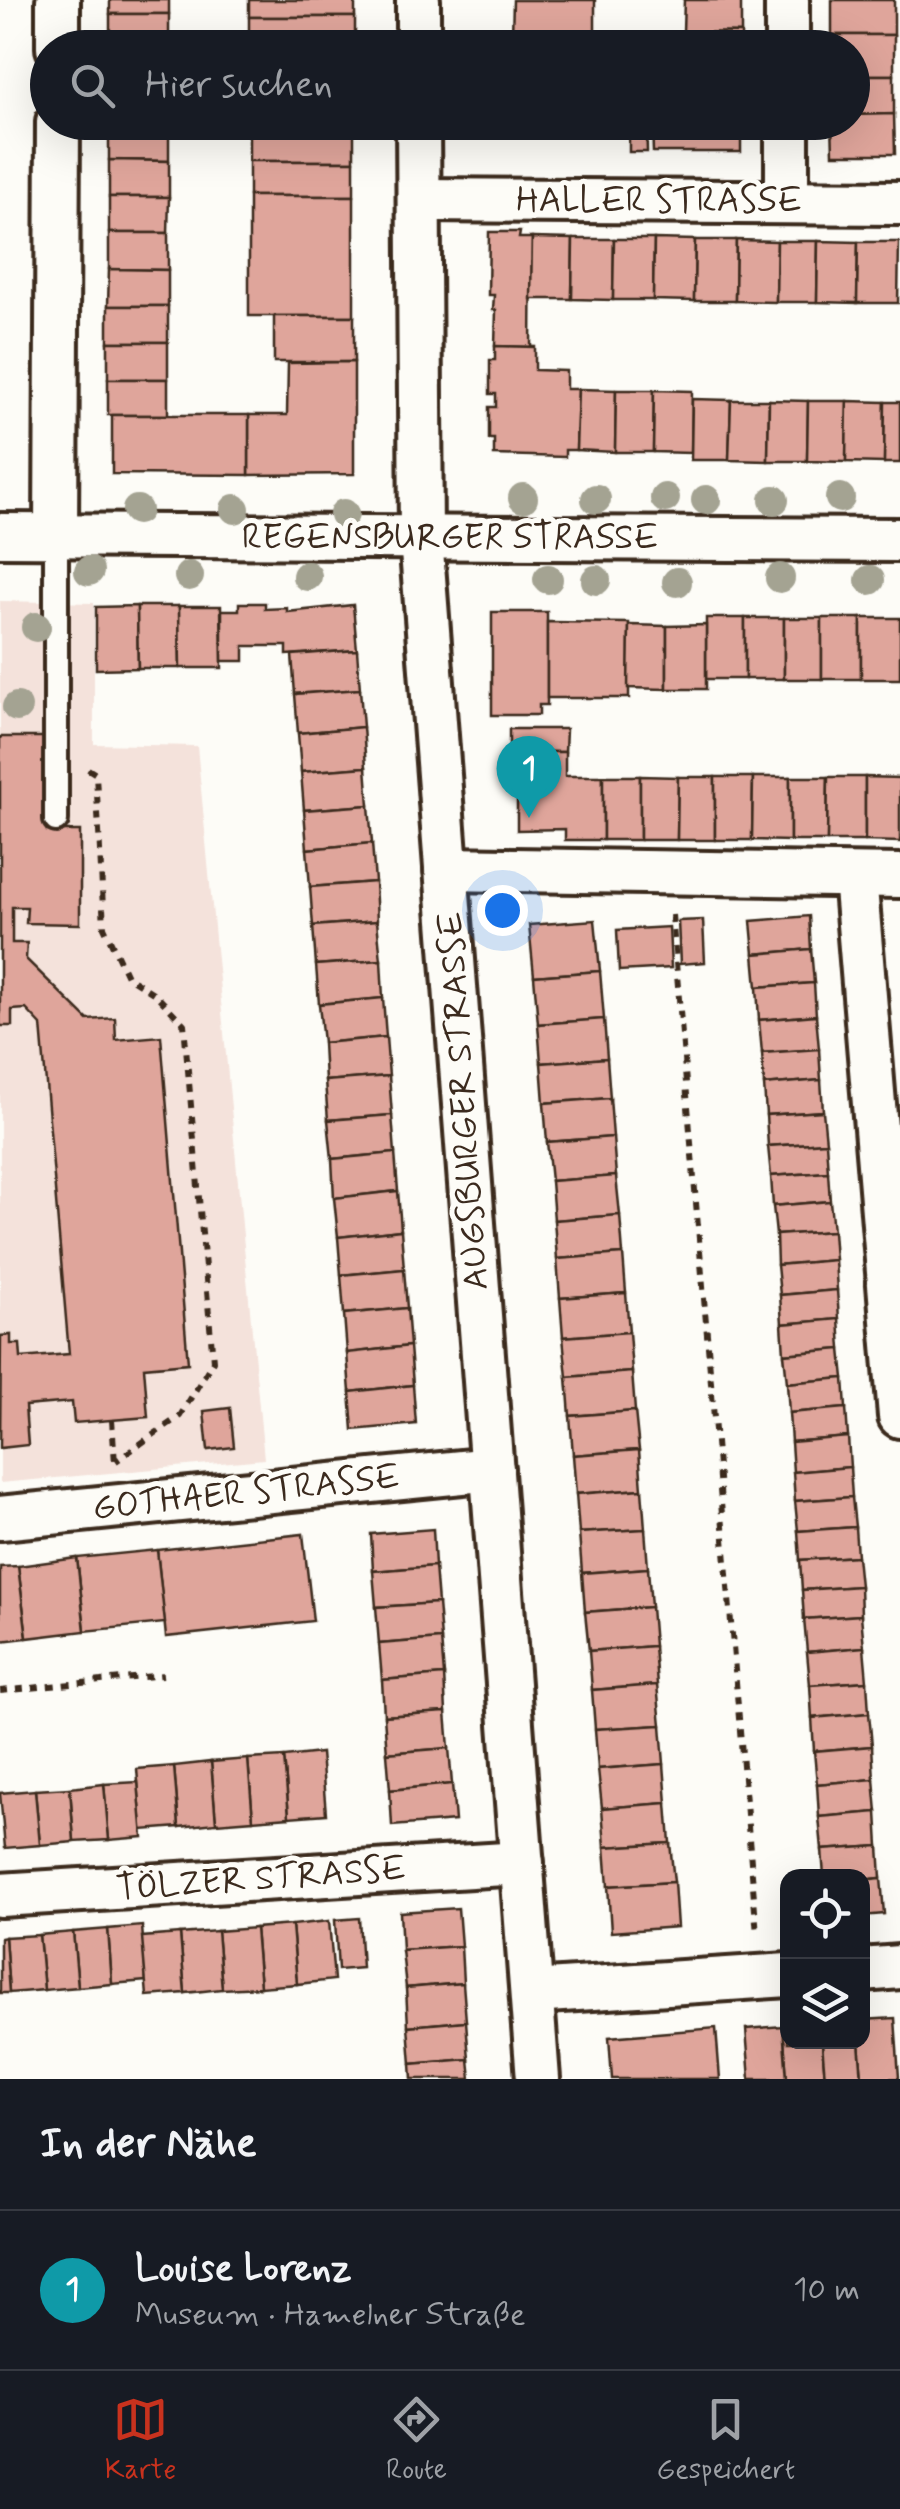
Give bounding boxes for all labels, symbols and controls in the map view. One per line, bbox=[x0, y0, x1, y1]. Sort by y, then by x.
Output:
search box bbox=[30, 30, 870, 140]
icon: search bbox=[65, 58, 120, 113]
text: Hier suchen bbox=[145, 61, 333, 110]
street label: HALLER STRASSE bbox=[516, 178, 802, 224]
street label: REGENSBURGER STRASSE bbox=[242, 515, 658, 561]
pin: 1 bbox=[496, 736, 562, 818]
your location bbox=[477, 885, 528, 936]
street label: AUGSBURGER STRASSE bbox=[428, 910, 500, 1292]
street label: GOTHAER STRASSE bbox=[90, 1454, 402, 1532]
street label: TÖLZER STRASSE bbox=[115, 1846, 407, 1912]
map controls bbox=[780, 1869, 870, 2049]
button: locate bbox=[780, 1869, 870, 1959]
button: layers bbox=[780, 1959, 870, 2049]
text: In der Nähe bbox=[40, 2117, 257, 2172]
text: Louise Lorenz bbox=[135, 2245, 352, 2294]
text: 1 bbox=[65, 2269, 80, 2311]
text: 10 m bbox=[793, 2269, 860, 2311]
text: Museum · Hamelner Straße bbox=[135, 2294, 526, 2336]
tab: Karte bbox=[105, 2392, 176, 2489]
tab: Route bbox=[386, 2392, 447, 2489]
tab: Gespeichert bbox=[657, 2392, 795, 2489]

